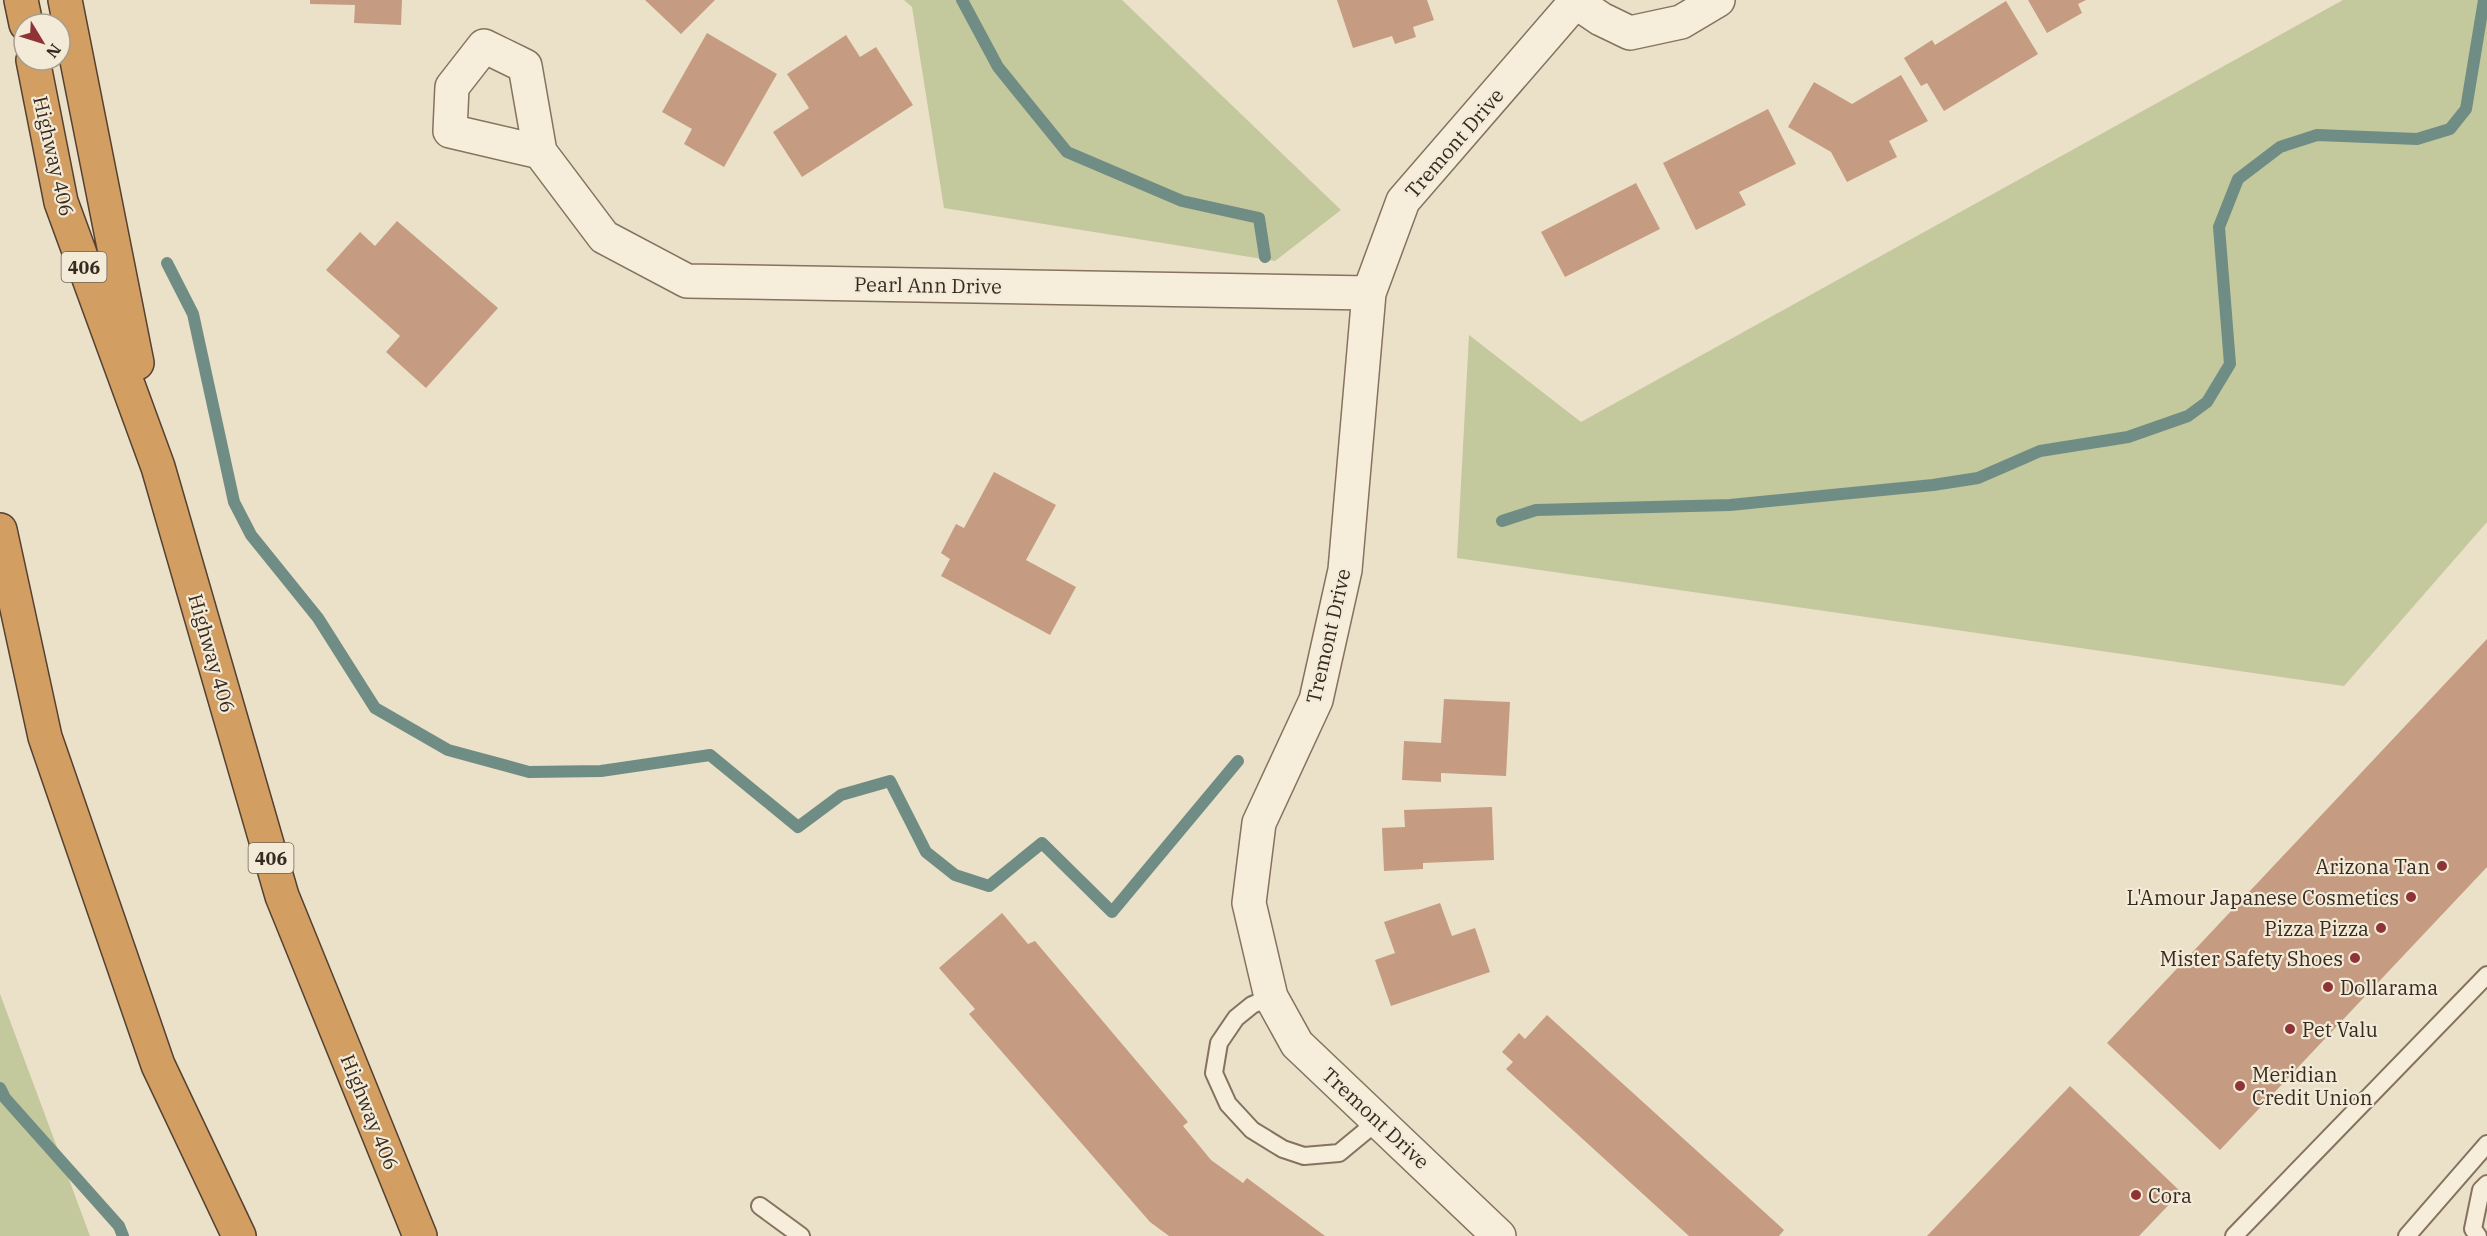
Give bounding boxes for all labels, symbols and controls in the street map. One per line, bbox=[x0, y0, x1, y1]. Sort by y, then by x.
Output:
north arrow bbox=[12, 12, 72, 72]
text: N bbox=[42, 40, 66, 62]
street label: Tremont Drive bbox=[1399, 82, 1509, 204]
street label: Highway 406 bbox=[27, 93, 81, 219]
road number: 406 bbox=[62, 252, 106, 282]
street label: Pearl Ann Drive bbox=[854, 270, 1002, 300]
street label: Tremont Drive bbox=[1299, 566, 1357, 706]
street label: Highway 406 bbox=[182, 590, 242, 716]
road number: 406 bbox=[248, 843, 294, 873]
place label: Arizona Tan bbox=[2316, 853, 2430, 880]
marker: Arizona Tan bbox=[2435, 859, 2449, 873]
place label: L'Amour Japanese Cosmetics bbox=[2127, 884, 2399, 911]
marker: L'Amour Japanese Cosmetics bbox=[2404, 890, 2418, 904]
place label: Pizza Pizza bbox=[2264, 915, 2369, 942]
marker: Pizza Pizza bbox=[2374, 921, 2388, 935]
place label: Mister Safety Shoes bbox=[2160, 945, 2343, 972]
marker: Mister Safety Shoes bbox=[2348, 951, 2362, 965]
place label: Dollarama bbox=[2340, 974, 2438, 1001]
marker: Dollarama bbox=[2321, 980, 2335, 994]
place label: Pet Valu bbox=[2302, 1016, 2378, 1043]
marker: Pet Valu bbox=[2283, 1022, 2297, 1036]
street label: Highway 406 bbox=[335, 1050, 405, 1174]
street label: Tremont Drive bbox=[1316, 1061, 1436, 1175]
place label: Meridian Credit Union bbox=[2252, 1061, 2373, 1111]
marker: Meridian Credit Union bbox=[2233, 1079, 2247, 1093]
place label: Cora bbox=[2148, 1182, 2192, 1209]
marker: Cora bbox=[2129, 1188, 2143, 1202]

